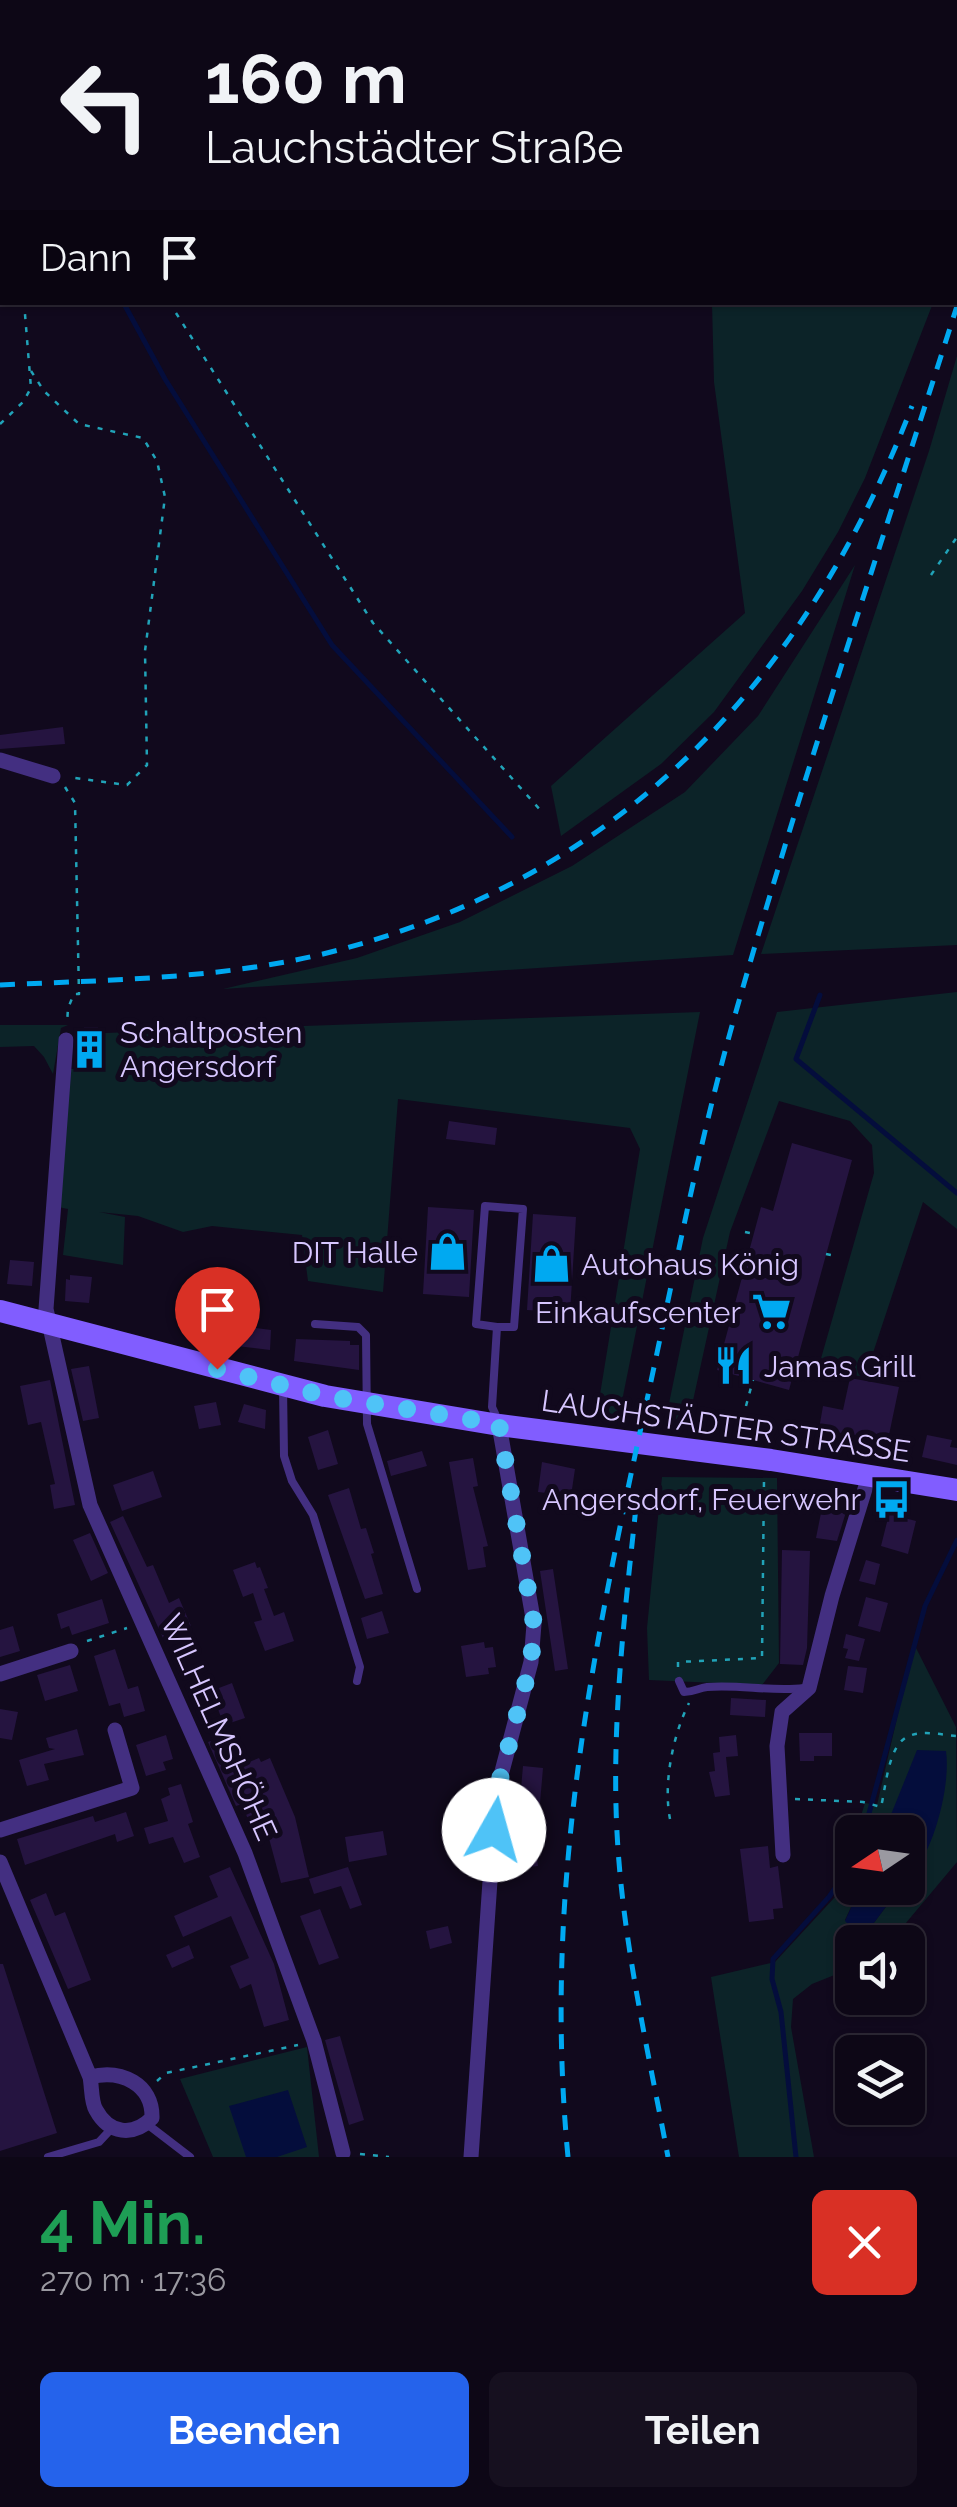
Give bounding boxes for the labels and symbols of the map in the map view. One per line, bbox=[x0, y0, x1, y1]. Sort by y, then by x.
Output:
place label: Schaltposten Angersdorf bbox=[120, 1015, 302, 1084]
building icon: Schaltposten Angersdorf bbox=[69, 1028, 111, 1070]
shop icon: DIT Halle bbox=[427, 1231, 469, 1273]
place label: DIT Halle bbox=[292, 1235, 418, 1270]
shop icon: Autohaus König bbox=[530, 1243, 572, 1285]
place label: Autohaus König bbox=[581, 1247, 799, 1282]
pin bbox=[175, 1267, 260, 1370]
supermarket icon: Einkaufscenter bbox=[750, 1291, 792, 1333]
place label: Einkaufscenter bbox=[535, 1295, 741, 1330]
restaurant icon: Jamas Grill bbox=[713, 1345, 755, 1387]
place label: Jamas Grill bbox=[764, 1349, 916, 1384]
street label: LAUCHSTÄDTER STRASSE bbox=[539, 1383, 913, 1469]
bus stop icon: Angersdorf, Feuerwehr bbox=[870, 1478, 912, 1520]
place label: Angersdorf, Feuerwehr bbox=[542, 1482, 861, 1517]
street label: WILHELMSHÖHE bbox=[153, 1609, 285, 1845]
position arrow bbox=[442, 1778, 546, 1882]
north arrow bbox=[835, 1815, 925, 1905]

